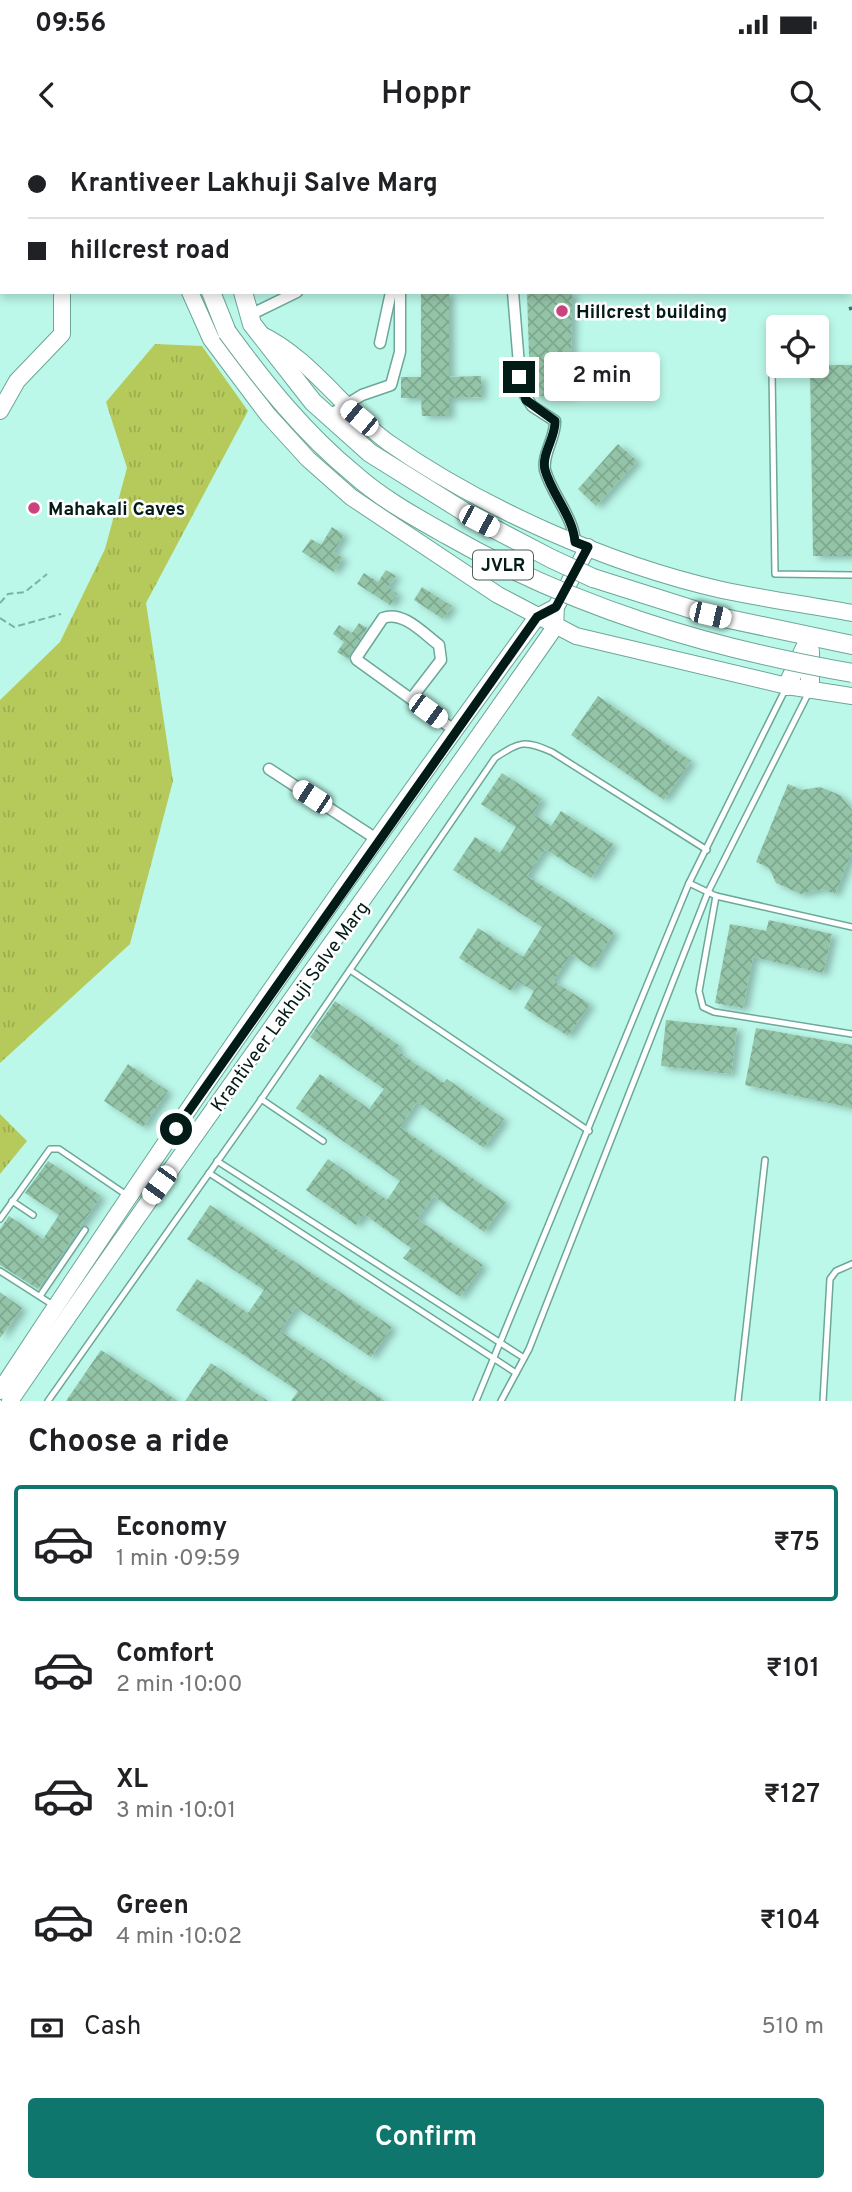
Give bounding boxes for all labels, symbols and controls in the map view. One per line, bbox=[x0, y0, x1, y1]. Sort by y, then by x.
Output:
text: 09:56 bbox=[35, 8, 106, 41]
text: Hoppr bbox=[381, 75, 471, 115]
icon: back bbox=[28, 76, 66, 114]
icon: search bbox=[786, 76, 824, 114]
text: Krantiveer Lakhuji Salve Marg bbox=[70, 168, 438, 201]
text: hillcrest road bbox=[70, 235, 230, 268]
place label: Hillcrest building bbox=[576, 301, 727, 325]
marker: Hillcrest building bbox=[554, 303, 570, 319]
map controls bbox=[766, 315, 829, 378]
button: locate bbox=[766, 315, 829, 378]
callout: 2 min bbox=[544, 352, 659, 402]
route end bbox=[503, 361, 535, 393]
text: 2 min bbox=[572, 362, 632, 391]
car bbox=[337, 396, 382, 440]
place label: Mahakali Caves bbox=[48, 498, 185, 522]
marker: Mahakali Caves bbox=[26, 500, 42, 516]
car bbox=[456, 502, 503, 540]
road number: JVLR bbox=[473, 550, 533, 580]
car bbox=[688, 600, 733, 630]
car bbox=[405, 690, 452, 732]
car bbox=[289, 777, 336, 817]
street label: Krantiveer Lakhuji Salve Marg bbox=[206, 897, 375, 1117]
route start bbox=[160, 1113, 192, 1145]
car bbox=[139, 1162, 180, 1208]
text: Choose a ride bbox=[28, 1423, 229, 1463]
icon: car bbox=[32, 1512, 95, 1575]
text: Economy bbox=[116, 1512, 227, 1545]
text: ₹75 bbox=[773, 1527, 820, 1560]
text: 1 min · 09:59 bbox=[116, 1545, 241, 1574]
icon: car bbox=[32, 1638, 95, 1701]
text: Comfort bbox=[116, 1638, 214, 1671]
text: ₹101 bbox=[766, 1653, 820, 1686]
text: 2 min · 10:00 bbox=[116, 1671, 242, 1700]
icon: car bbox=[32, 1764, 95, 1827]
text: XL bbox=[116, 1764, 148, 1797]
text: ₹127 bbox=[763, 1779, 820, 1812]
text: 3 min · 10:01 bbox=[116, 1797, 236, 1826]
icon: car bbox=[32, 1890, 95, 1953]
text: Green bbox=[116, 1890, 189, 1923]
text: ₹104 bbox=[759, 1905, 820, 1938]
text: 4 min · 10:02 bbox=[116, 1923, 242, 1952]
icon: cash bbox=[28, 2009, 66, 2047]
text: Cash bbox=[84, 2011, 141, 2044]
text: 510 m bbox=[761, 2013, 824, 2042]
button: Confirm bbox=[28, 2098, 824, 2178]

